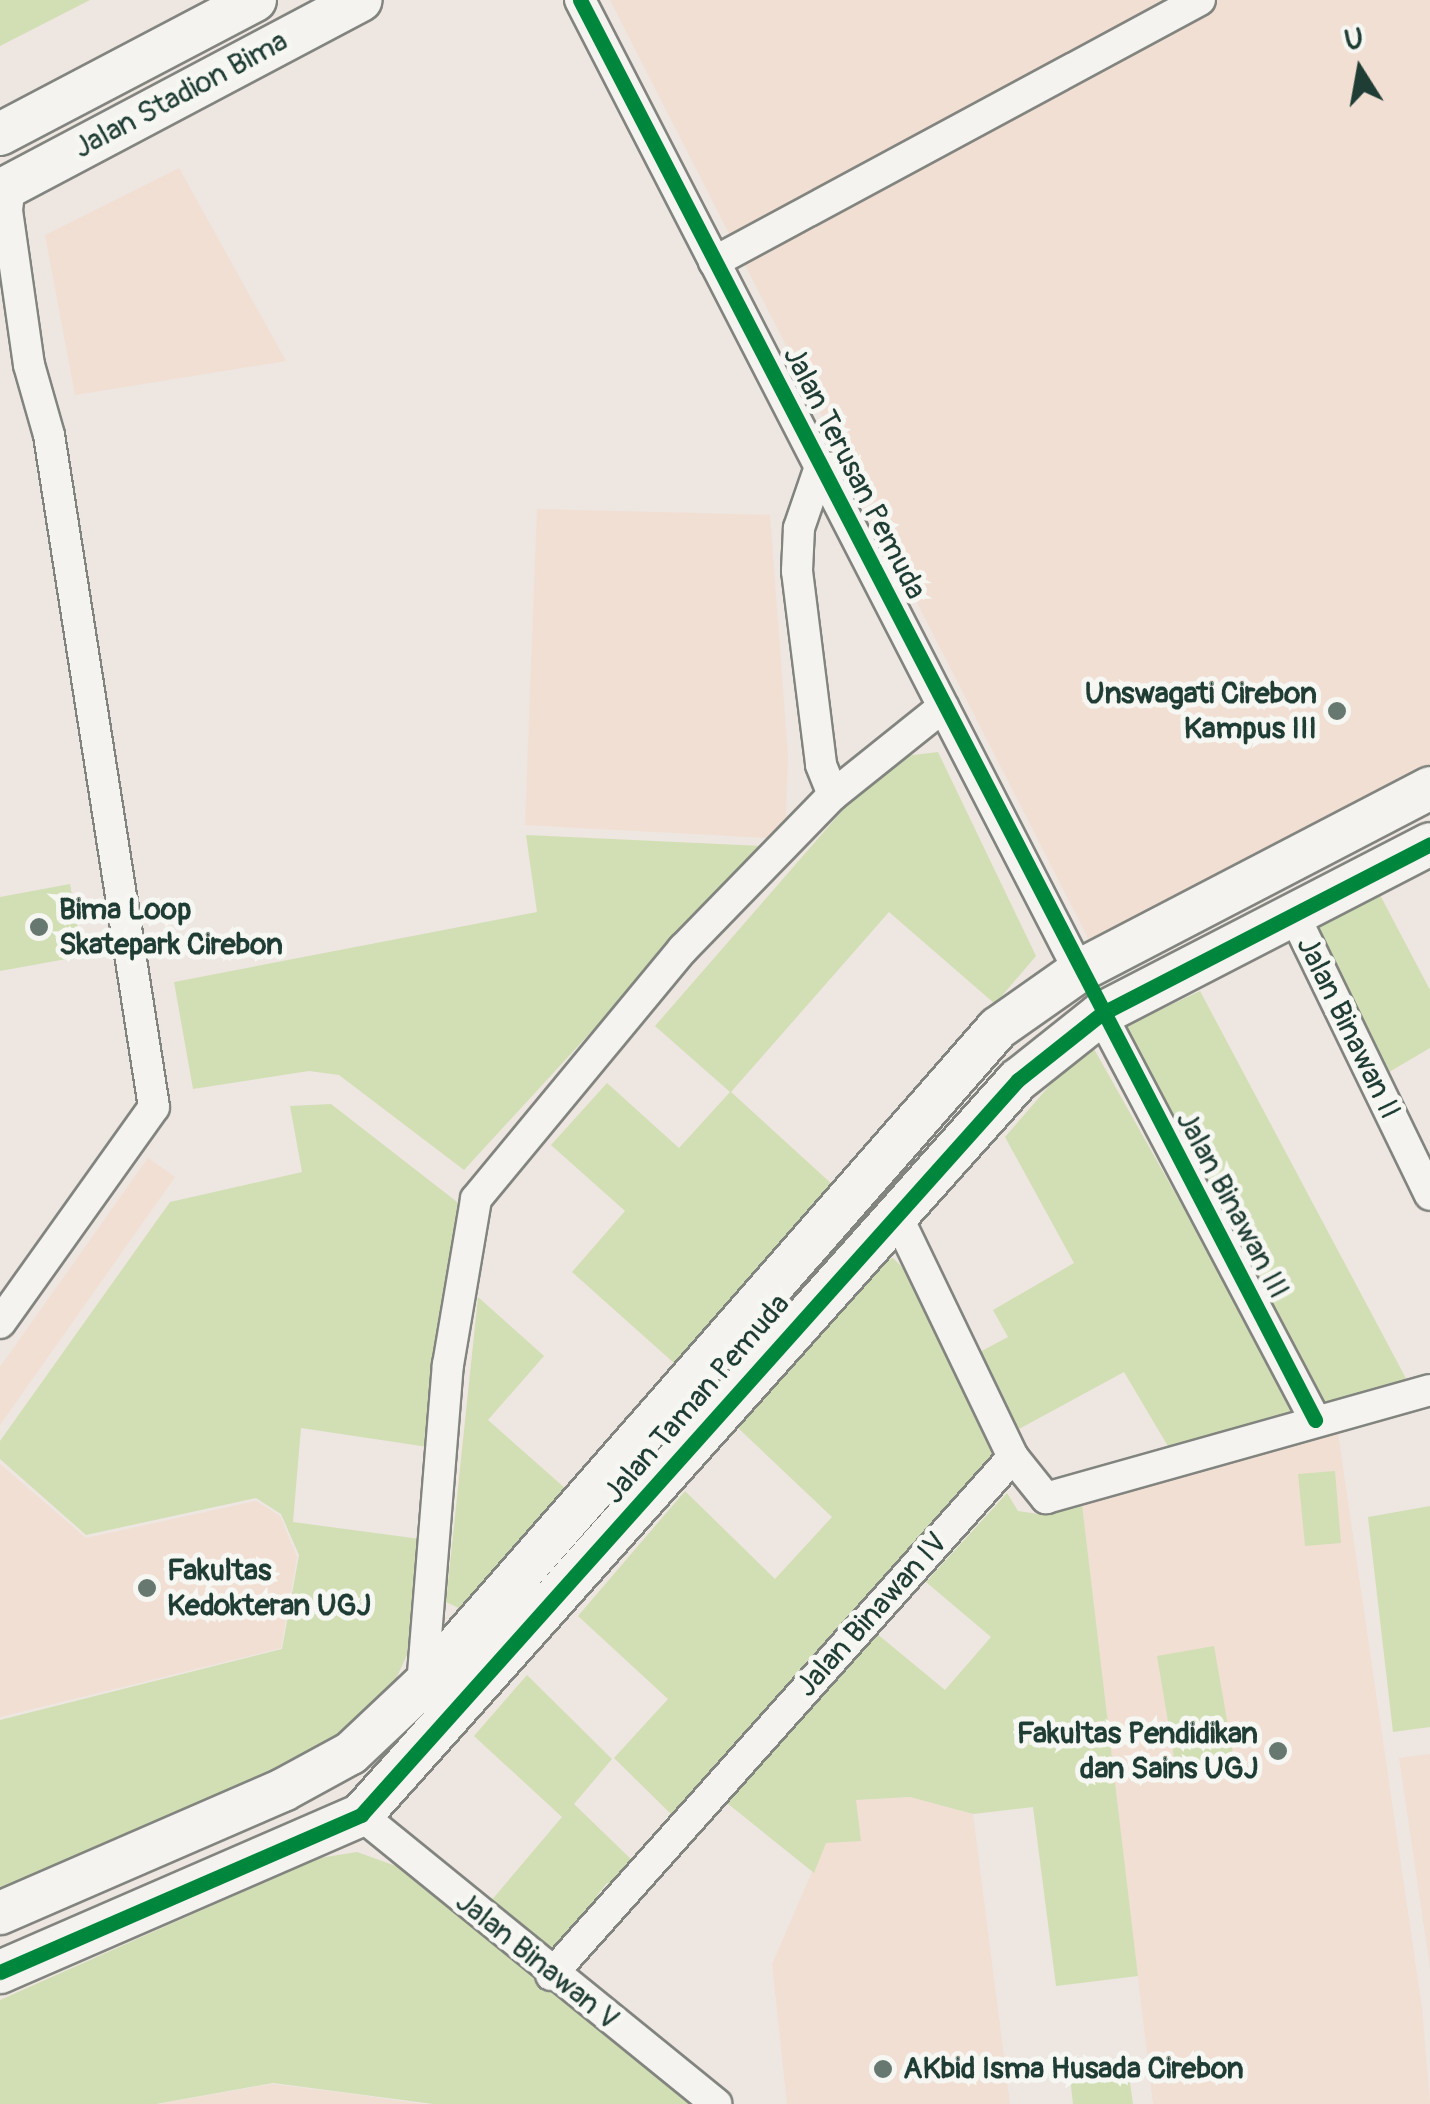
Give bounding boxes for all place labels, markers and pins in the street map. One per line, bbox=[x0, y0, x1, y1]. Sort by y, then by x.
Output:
place label: Unswagati Cirebon Kampus III bbox=[1085, 676, 1317, 746]
marker: Unswagati Cirebon Kampus III bbox=[1326, 700, 1348, 722]
place label: Bima Loop Skatepark Cirebon bbox=[59, 892, 283, 962]
marker: Bima Loop Skatepark Cirebon bbox=[28, 916, 50, 938]
place label: Fakultas Kedokteran UGJ bbox=[167, 1553, 371, 1624]
marker: Fakultas Kedokteran UGJ bbox=[136, 1577, 158, 1599]
place label: Fakultas Pendidikan dan Sains UGJ bbox=[1017, 1716, 1258, 1786]
marker: Fakultas Pendidikan dan Sains UGJ bbox=[1267, 1740, 1289, 1762]
place label: AKbid Isma Husada Cirebon bbox=[903, 2051, 1244, 2087]
marker: AKbid Isma Husada Cirebon bbox=[872, 2058, 894, 2080]

